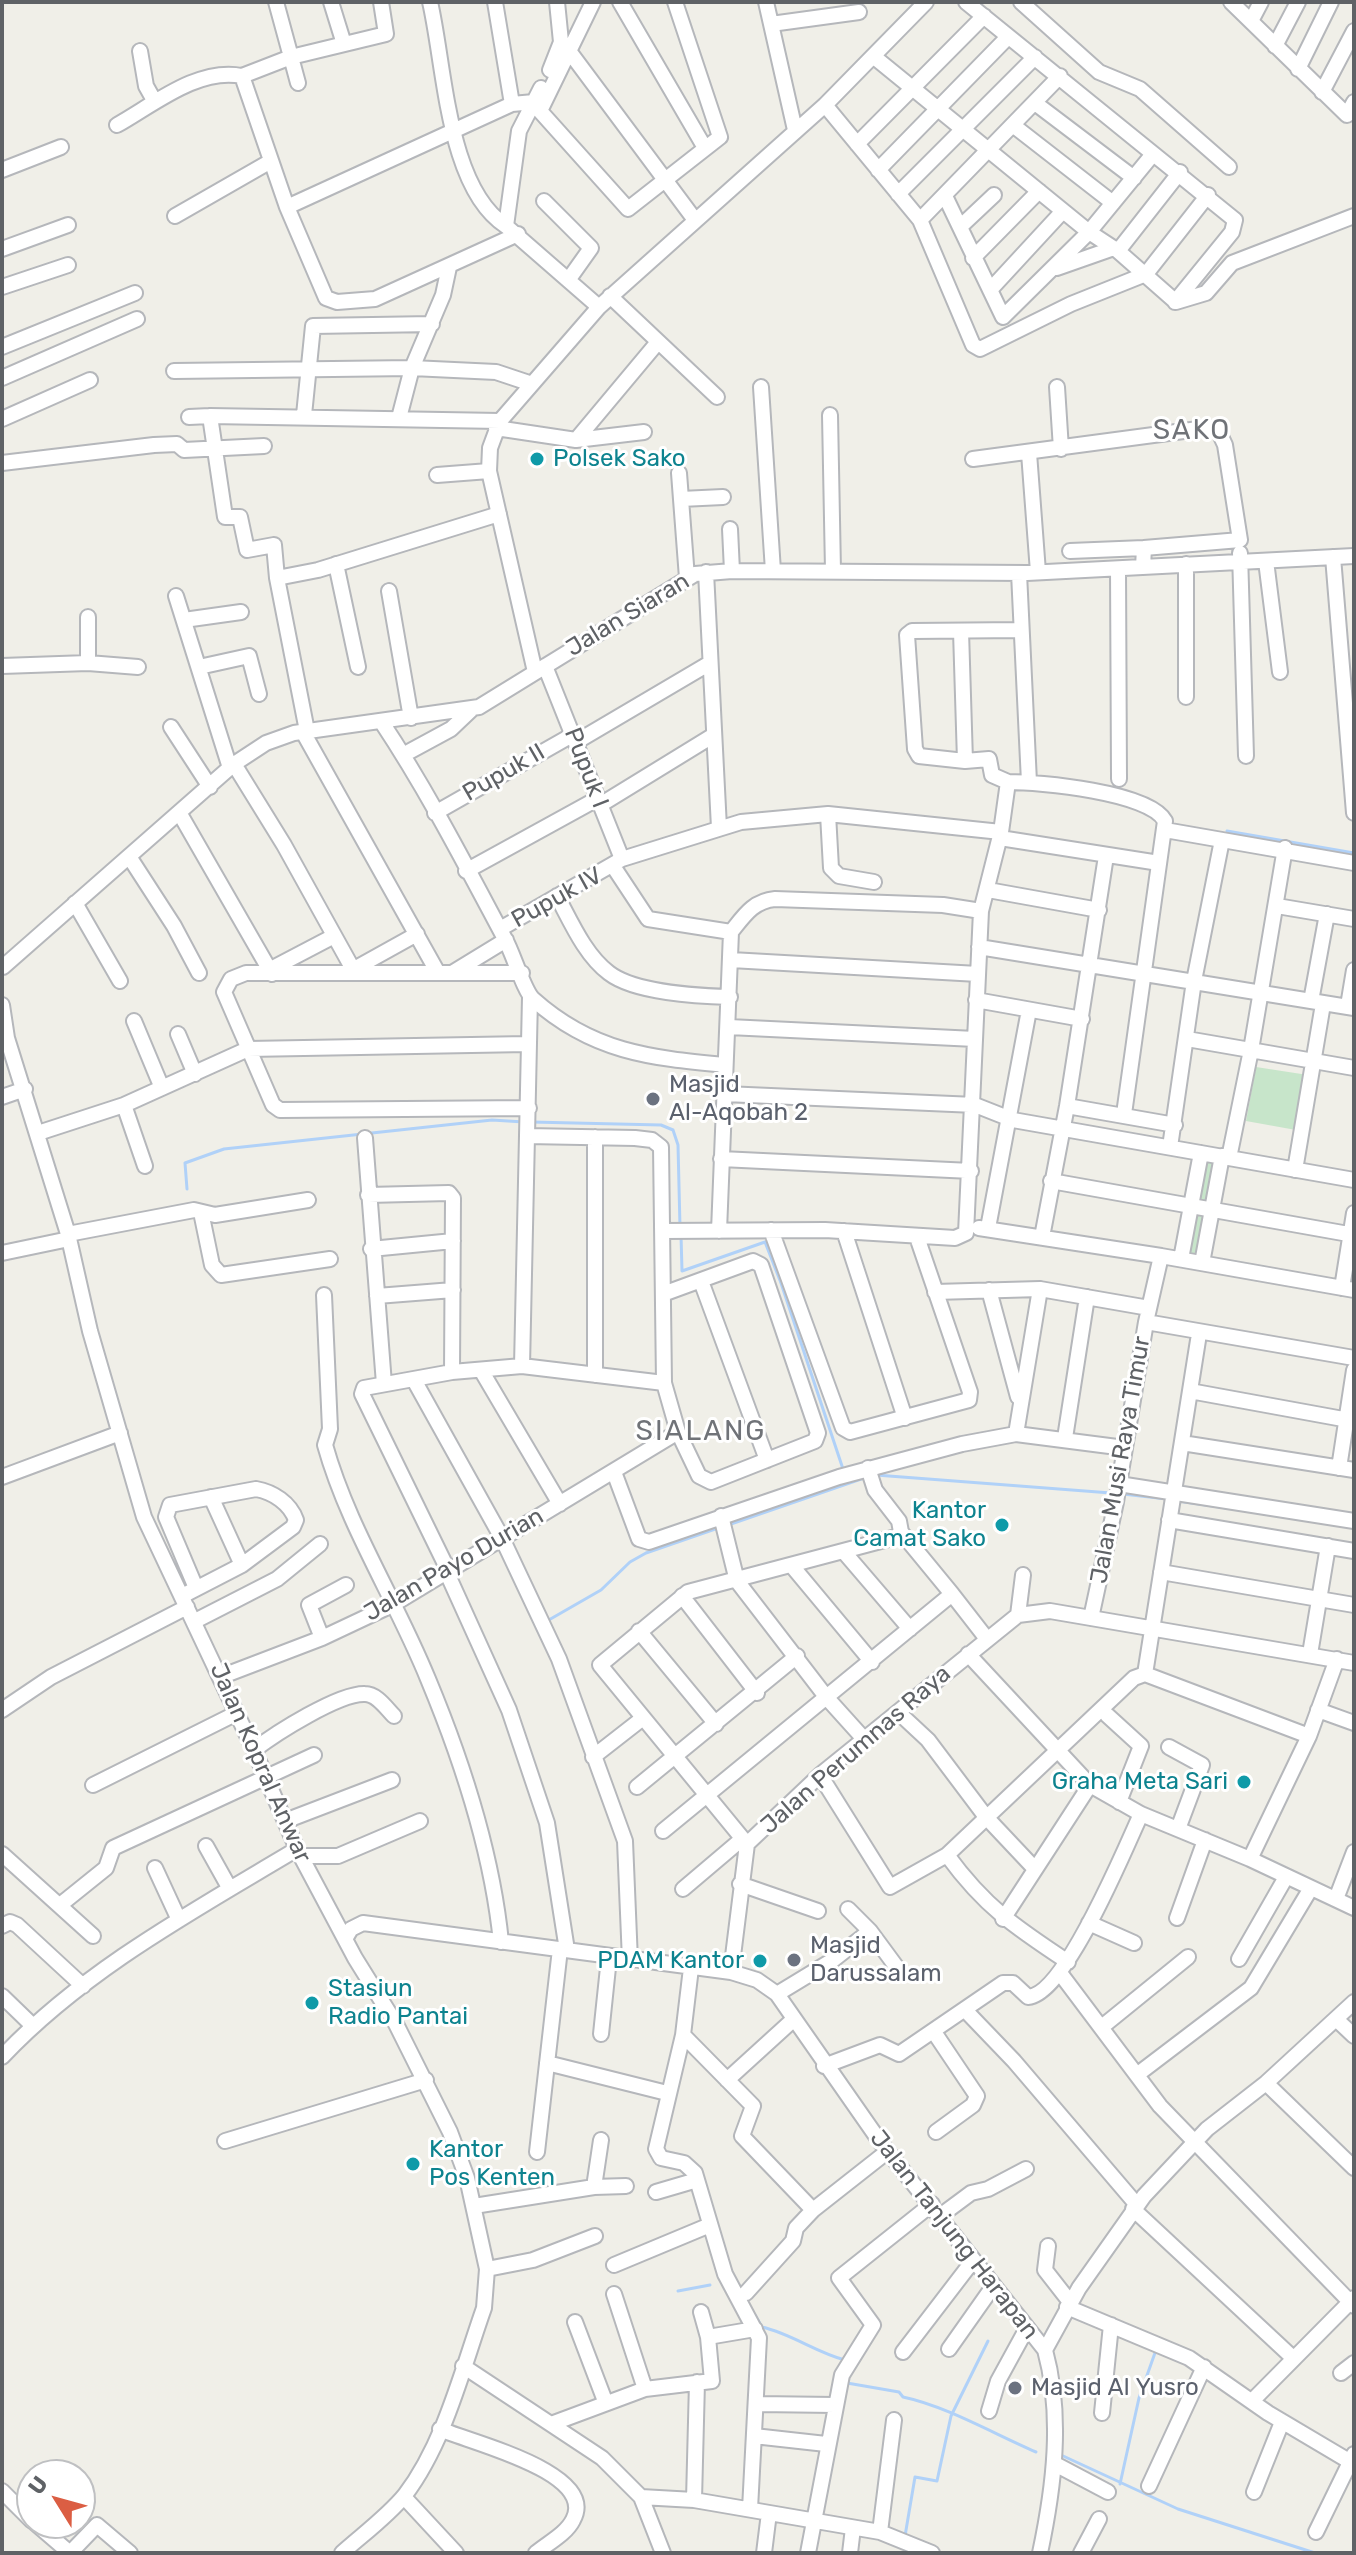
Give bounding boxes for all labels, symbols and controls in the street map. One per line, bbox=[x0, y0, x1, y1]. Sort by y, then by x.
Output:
district label: SAKO bbox=[1153, 414, 1231, 448]
place label: Polsek Sako bbox=[553, 445, 686, 473]
marker: Polsek Sako bbox=[528, 450, 546, 468]
street label: Jalan Siaran bbox=[561, 567, 695, 663]
street label: Pupuk I bbox=[558, 724, 614, 812]
street label: Pupuk II bbox=[458, 738, 550, 808]
street label: Pupuk IV bbox=[507, 861, 607, 935]
place label: Masjid Al-Aqobah 2 bbox=[669, 1071, 808, 1127]
marker: Masjid Al-Aqobah 2 bbox=[644, 1090, 662, 1108]
street label: Jalan Musi Raya Timur bbox=[1085, 1334, 1157, 1586]
district label: SIALANG bbox=[636, 1415, 766, 1449]
place label: Kantor Camat Sako bbox=[853, 1497, 986, 1553]
street label: Jalan Payo Durian bbox=[359, 1502, 549, 1628]
marker: Kantor Camat Sako bbox=[993, 1516, 1011, 1534]
street label: Jalan Kopral Anwar bbox=[203, 1659, 317, 1867]
street label: Jalan Perumnas Raya bbox=[755, 1660, 957, 1840]
place label: Graha Meta Sari bbox=[1052, 1768, 1228, 1796]
marker: Graha Meta Sari bbox=[1235, 1773, 1253, 1791]
place label: Masjid Darussalam bbox=[810, 1932, 941, 1988]
place label: PDAM Kantor bbox=[597, 1947, 744, 1975]
marker: Masjid Darussalam bbox=[785, 1951, 803, 1969]
marker: PDAM Kantor bbox=[751, 1952, 769, 1970]
place label: Stasiun Radio Pantai bbox=[328, 1975, 468, 2031]
marker: Stasiun Radio Pantai bbox=[303, 1994, 321, 2012]
street label: Jalan Tanjung Harapan bbox=[863, 2125, 1045, 2345]
place label: Kantor Pos Kenten bbox=[429, 2136, 555, 2192]
marker: Kantor Pos Kenten bbox=[404, 2155, 422, 2173]
place label: Masjid Al Yusro bbox=[1031, 2374, 1199, 2402]
marker: Masjid Al Yusro bbox=[1006, 2379, 1024, 2397]
north arrow bbox=[16, 2459, 96, 2539]
text: U bbox=[22, 2471, 54, 2500]

